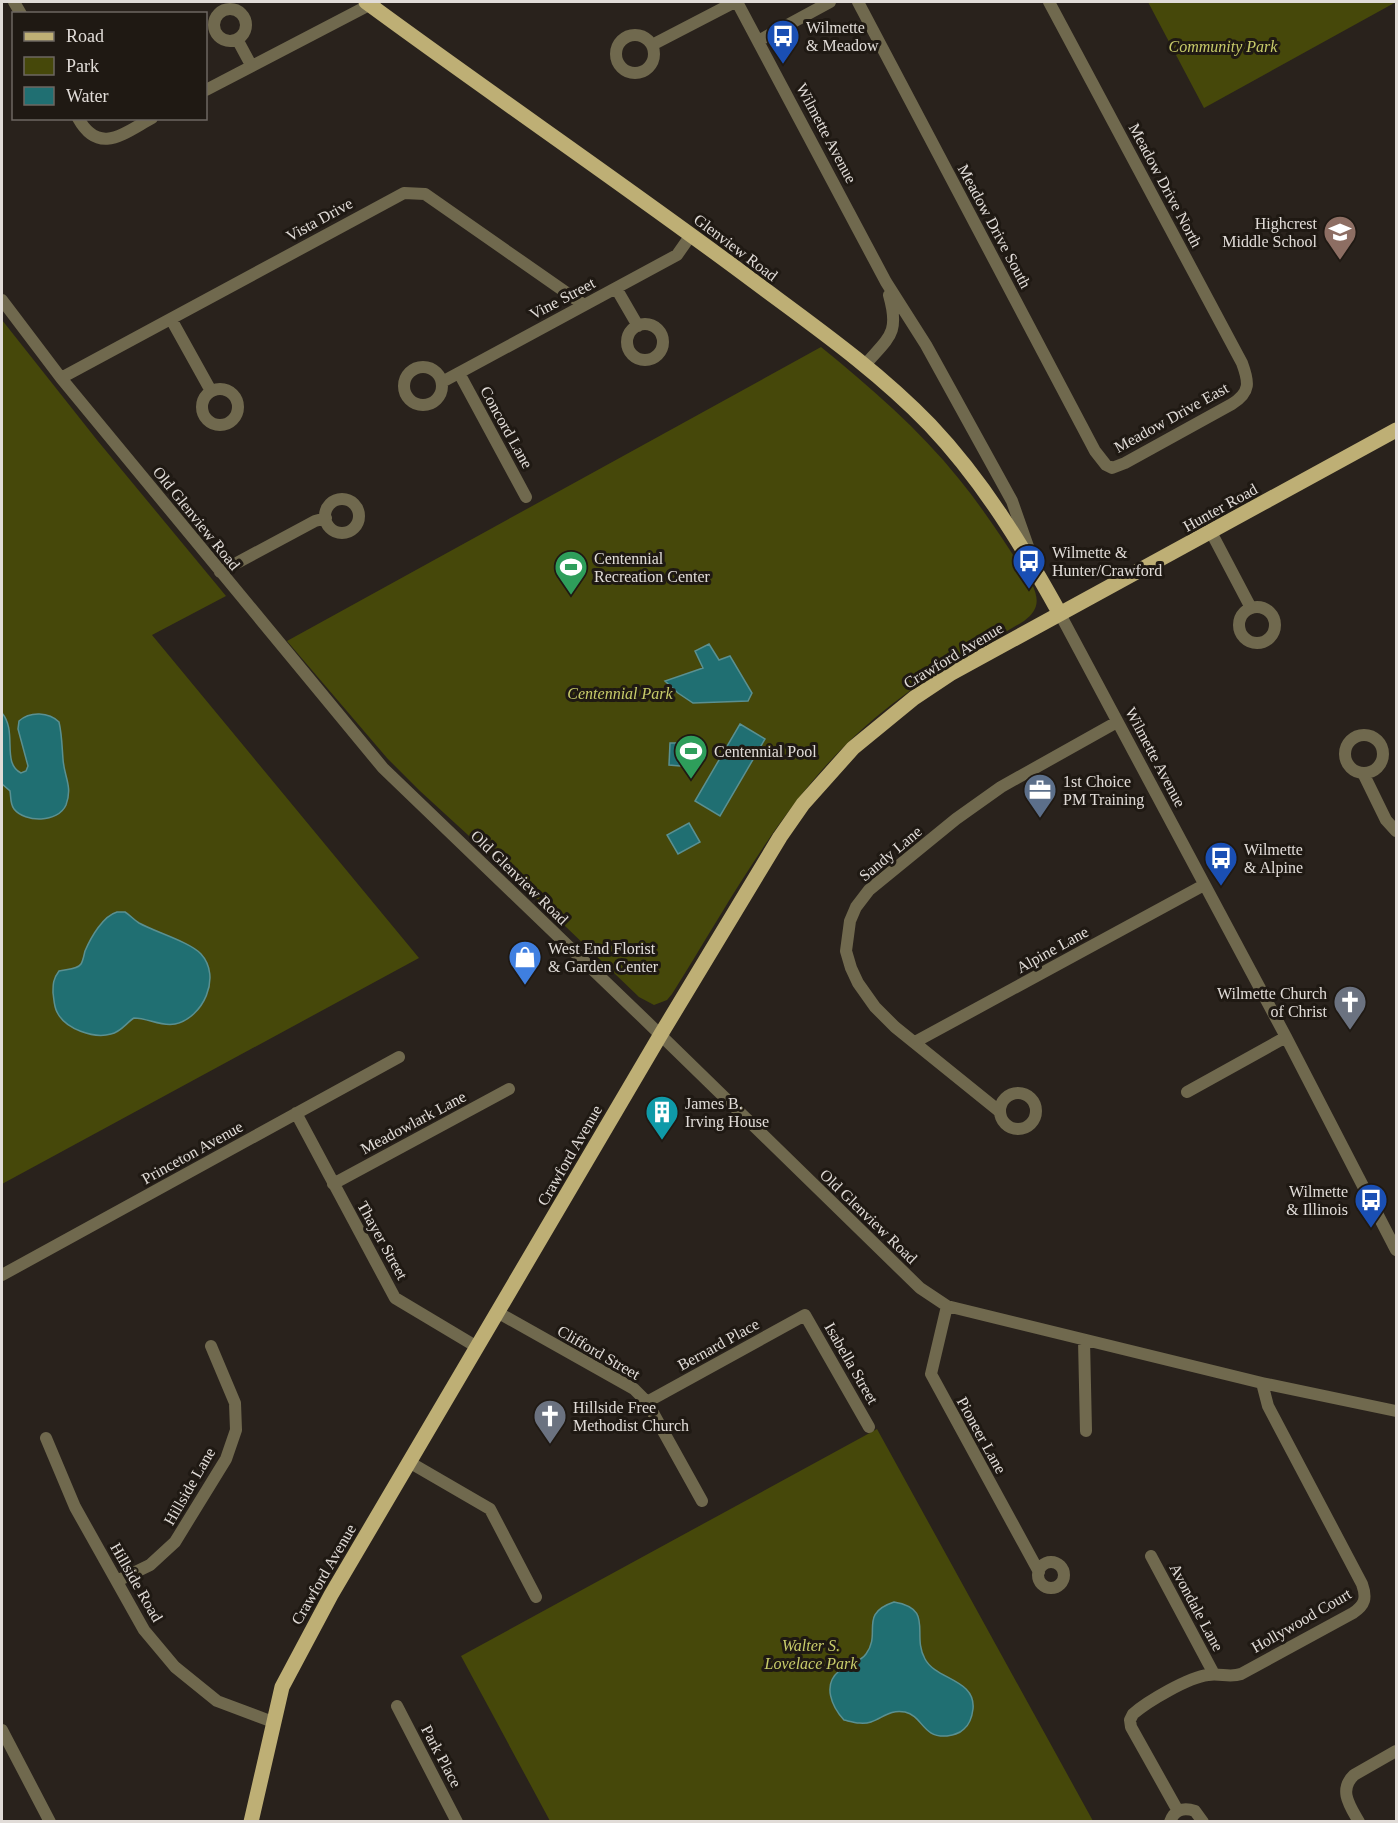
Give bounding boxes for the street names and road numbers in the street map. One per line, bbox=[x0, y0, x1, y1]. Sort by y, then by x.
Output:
street label: Wilmette Avenue bbox=[793, 80, 860, 186]
street label: Meadow Drive North bbox=[1126, 120, 1205, 250]
street label: Meadow Drive South bbox=[955, 161, 1034, 291]
street label: Vista Drive bbox=[283, 194, 355, 245]
street label: Glenview Road bbox=[691, 211, 781, 284]
street label: Vine Street bbox=[527, 274, 598, 323]
street label: Meadow Drive East bbox=[1111, 379, 1232, 456]
street label: Concord Lane bbox=[477, 383, 536, 471]
street label: Old Glenview Road bbox=[150, 463, 243, 573]
street label: Hunter Road bbox=[1180, 480, 1260, 535]
street label: Crawford Avenue bbox=[900, 619, 1006, 692]
street label: Wilmette Avenue bbox=[1122, 704, 1189, 810]
street label: Sandy Lane bbox=[856, 822, 926, 885]
street label: Old Glenview Road bbox=[468, 827, 572, 928]
street label: Alpine Lane bbox=[1013, 923, 1092, 977]
street label: Meadowlark Lane bbox=[358, 1088, 469, 1157]
street label: Crawford Avenue bbox=[534, 1102, 605, 1208]
street label: Princeton Avenue bbox=[139, 1118, 246, 1187]
street label: Old Glenview Road bbox=[817, 1166, 921, 1267]
street label: Thayer Street bbox=[353, 1198, 411, 1283]
street label: Bernard Place bbox=[675, 1315, 762, 1374]
street label: Isabella Street bbox=[821, 1320, 882, 1407]
street label: Clifford Street bbox=[554, 1322, 644, 1383]
street label: Pioneer Lane bbox=[954, 1394, 1010, 1476]
street label: Hillside Lane bbox=[160, 1444, 218, 1528]
street label: Crawford Avenue bbox=[288, 1521, 359, 1627]
street label: Hillside Road bbox=[107, 1540, 166, 1625]
street label: Avondale Lane bbox=[1166, 1560, 1227, 1654]
street label: Hollywood Court bbox=[1248, 1585, 1355, 1657]
street label: Park Place bbox=[418, 1722, 465, 1790]

